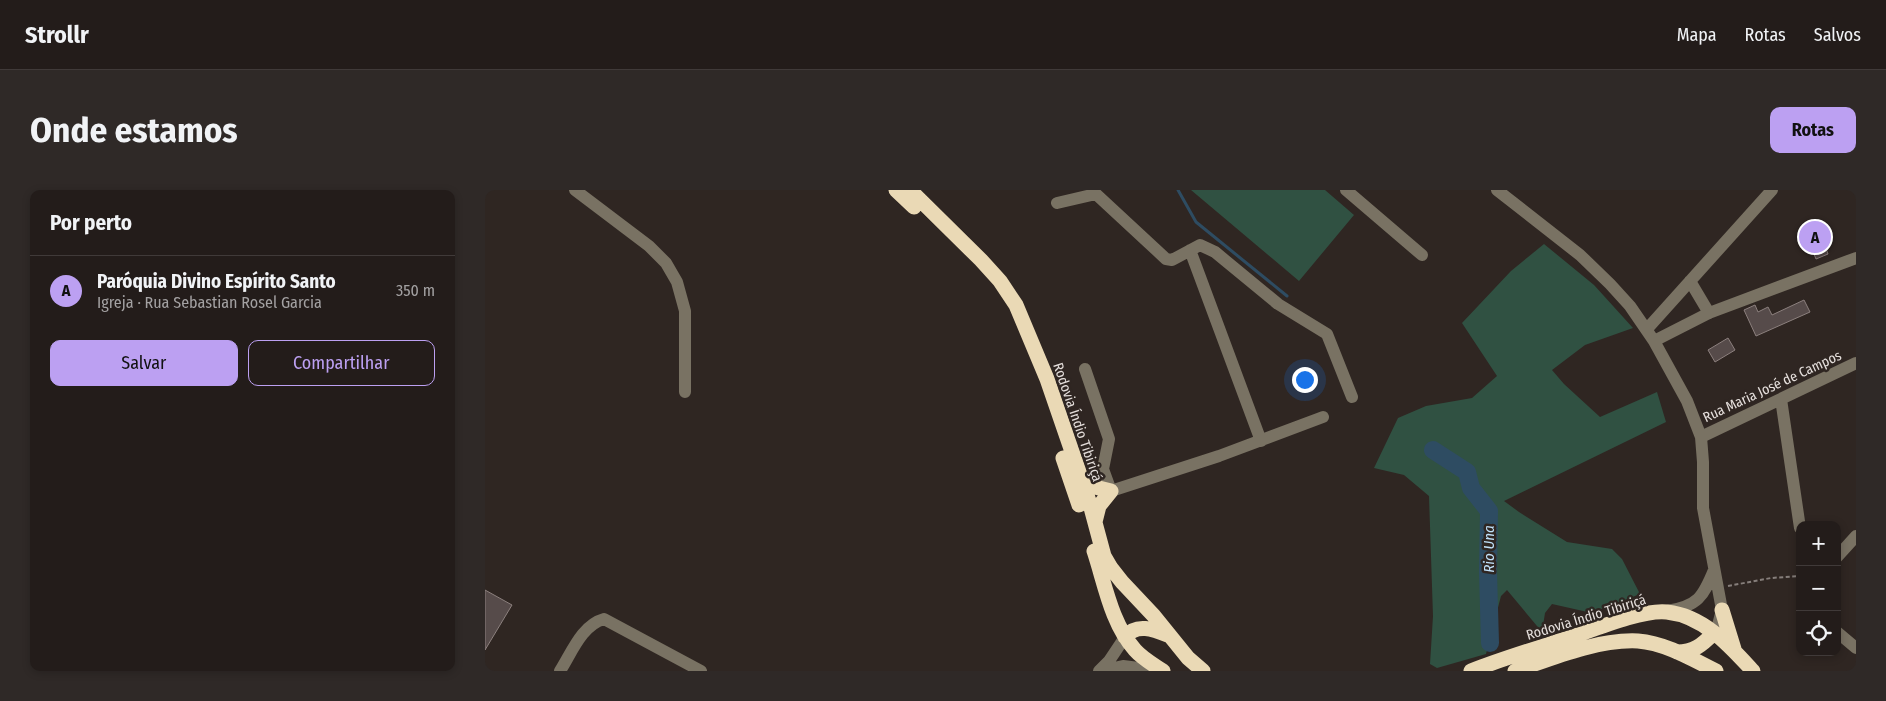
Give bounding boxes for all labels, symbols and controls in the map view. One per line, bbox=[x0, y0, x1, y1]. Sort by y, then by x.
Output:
text: Strollr bbox=[25, 21, 89, 49]
text: Mapa bbox=[1677, 24, 1717, 46]
text: Rotas bbox=[1745, 24, 1786, 46]
text: Salvos bbox=[1814, 24, 1861, 46]
button: Rotas bbox=[1770, 107, 1856, 153]
text: Onde estamos bbox=[30, 109, 238, 151]
text: Por perto bbox=[50, 210, 132, 236]
pin: A bbox=[1799, 218, 1831, 256]
text: Paróquia Divino Espírito Santo bbox=[97, 270, 336, 293]
text: A bbox=[62, 281, 70, 300]
text: 350 m bbox=[396, 281, 435, 300]
text: Igreja · Rua Sebastian Rosel Garcia bbox=[97, 293, 322, 312]
button: Salvar bbox=[50, 340, 238, 386]
button: Compartilhar bbox=[248, 340, 435, 386]
street label: Rua Maria José de Campos bbox=[1700, 347, 1844, 426]
street label: Rodovia Índio Tibiriçá bbox=[1049, 360, 1107, 484]
your location bbox=[1292, 367, 1318, 393]
map controls bbox=[1796, 521, 1841, 656]
button: + bbox=[1796, 521, 1841, 566]
water label: Rio Una bbox=[1480, 525, 1498, 573]
button: − bbox=[1796, 566, 1841, 611]
street label: Rodovia Índio Tibiriçá bbox=[1524, 590, 1648, 644]
button: locate bbox=[1796, 611, 1841, 656]

